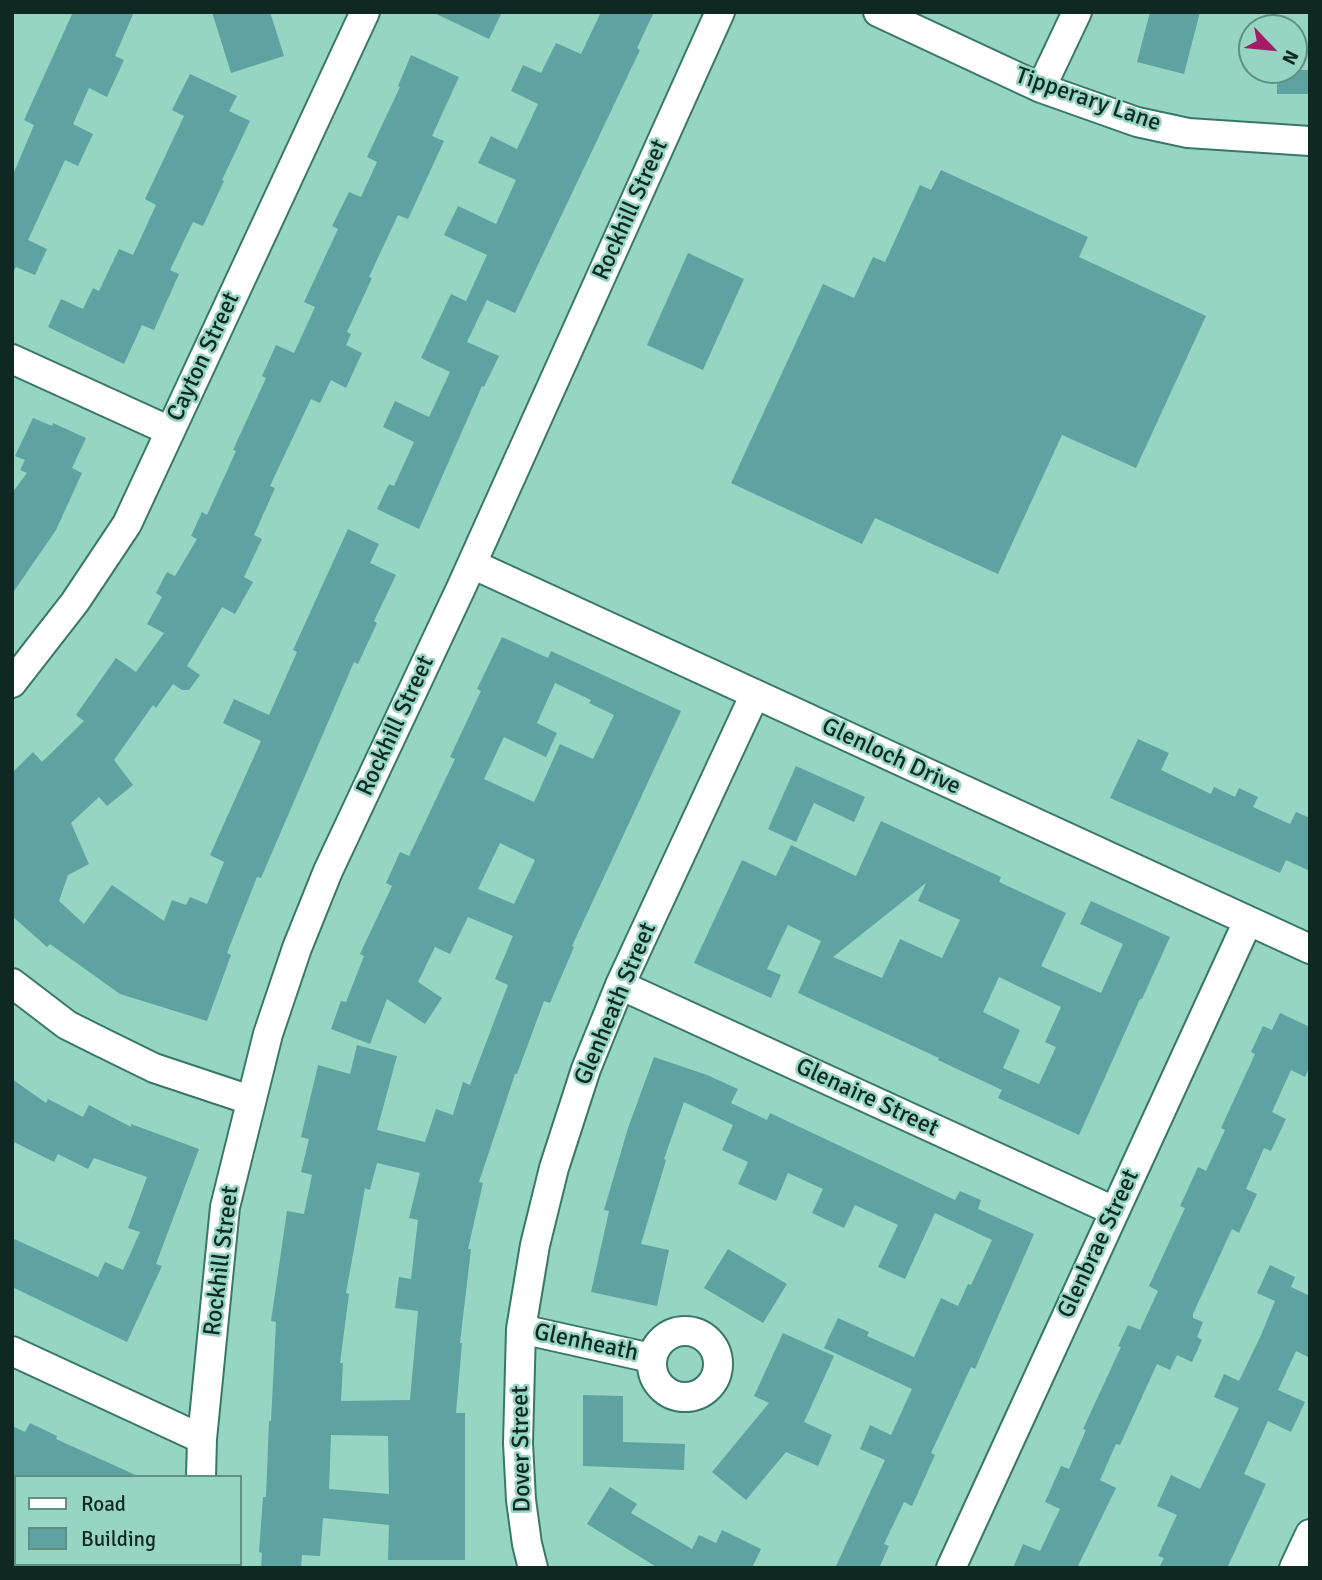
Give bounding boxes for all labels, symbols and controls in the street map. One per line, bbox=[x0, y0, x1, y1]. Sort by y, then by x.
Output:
north arrow bbox=[1238, 14, 1308, 84]
text: N bbox=[1276, 46, 1304, 69]
street label: Tipperary Lane bbox=[1011, 62, 1165, 138]
street label: Rockhill Street bbox=[587, 135, 675, 285]
street label: Cayton Street bbox=[162, 288, 246, 426]
street label: Rockhill Street bbox=[351, 651, 441, 801]
street label: Glenloch Drive bbox=[817, 712, 965, 802]
street label: Glenheath Street bbox=[569, 918, 663, 1090]
street label: Glenaire Street bbox=[791, 1052, 943, 1144]
street label: Glenbrae Street bbox=[1052, 1165, 1146, 1323]
street label: Rockhill Street bbox=[198, 1184, 246, 1338]
street label: Glenheath bbox=[531, 1318, 641, 1368]
street label: Dover Street bbox=[506, 1385, 538, 1513]
legend bbox=[14, 1475, 242, 1566]
text: Road bbox=[81, 1491, 126, 1517]
text: Building bbox=[81, 1526, 156, 1552]

